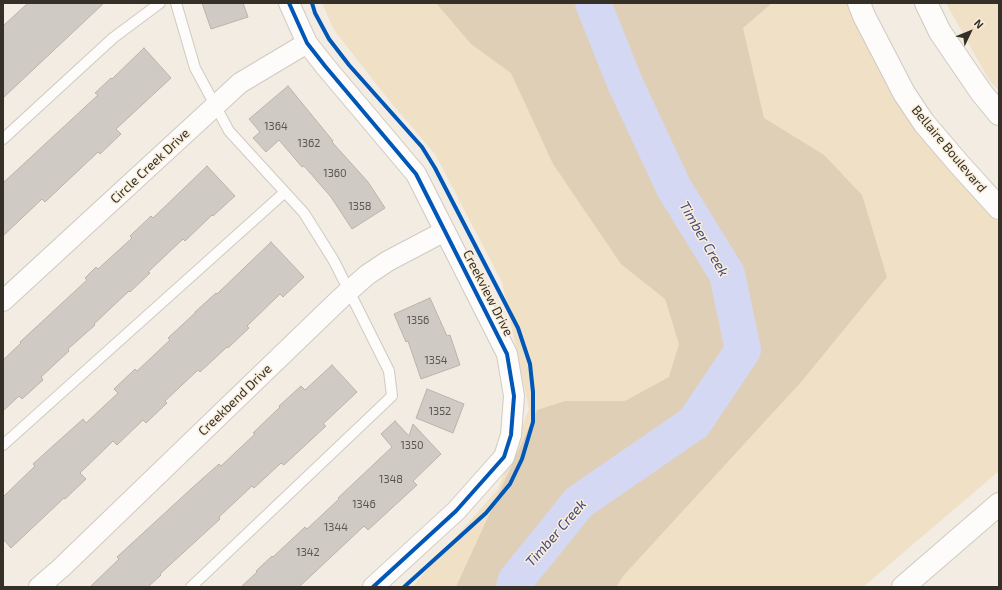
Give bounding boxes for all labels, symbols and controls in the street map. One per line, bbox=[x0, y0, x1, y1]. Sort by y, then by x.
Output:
north arrow bbox=[950, 12, 990, 52]
text: N bbox=[972, 16, 987, 31]
street label: Bellaire Boulevard bbox=[908, 103, 990, 195]
house number: 1364 bbox=[264, 119, 288, 133]
street label: Circle Creek Drive bbox=[107, 125, 193, 207]
house number: 1362 bbox=[298, 136, 320, 150]
house number: 1360 bbox=[323, 166, 347, 180]
house number: 1358 bbox=[348, 199, 372, 213]
water label: Timber Creek bbox=[676, 199, 732, 279]
street label: Creekview Drive bbox=[460, 247, 516, 339]
house number: 1356 bbox=[407, 313, 429, 327]
house number: 1354 bbox=[424, 353, 448, 367]
street label: Creekbend Drive bbox=[195, 361, 275, 439]
house number: 1352 bbox=[429, 404, 451, 418]
house number: 1350 bbox=[400, 438, 424, 452]
house number: 1348 bbox=[379, 472, 403, 486]
water label: Timber Creek bbox=[522, 496, 590, 570]
house number: 1346 bbox=[352, 497, 376, 511]
house number: 1344 bbox=[324, 520, 348, 534]
house number: 1342 bbox=[296, 545, 320, 559]

